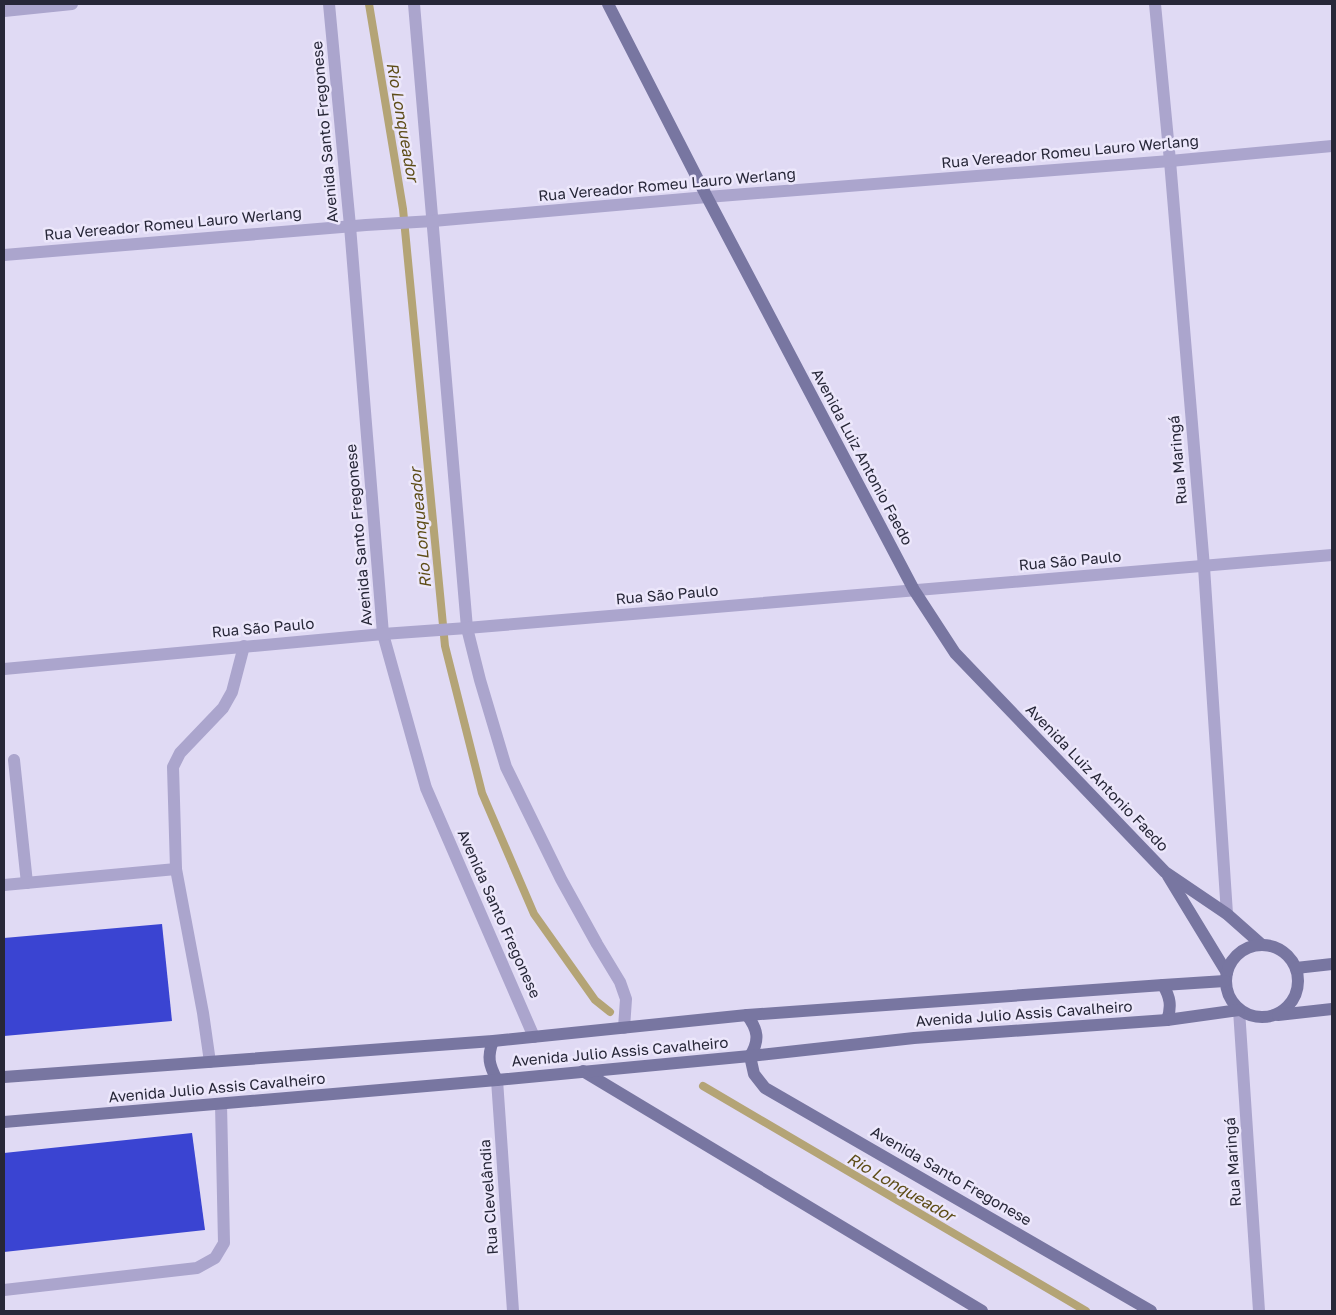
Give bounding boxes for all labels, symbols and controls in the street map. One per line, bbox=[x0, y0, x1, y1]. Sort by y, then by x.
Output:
street label: Avenida Santo Fregonese bbox=[307, 40, 341, 224]
water label: Rio Lonqueador bbox=[383, 61, 424, 186]
street label: Rua Vereador Romeu Lauro Werlang bbox=[940, 131, 1199, 171]
street label: Rua Vereador Romeu Lauro Werlang bbox=[537, 164, 796, 204]
street label: Rua Vereador Romeu Lauro Werlang bbox=[43, 203, 302, 243]
street label: Avenida Luiz Antonio Faedo bbox=[809, 365, 917, 548]
street label: Rua Maringá bbox=[1164, 415, 1190, 505]
street label: Avenida Santo Fregonese bbox=[341, 443, 375, 627]
water label: Rio Lonqueador bbox=[405, 464, 435, 589]
street label: Rua São Paulo bbox=[1018, 547, 1122, 573]
street label: Rua São Paulo bbox=[615, 581, 719, 607]
street label: Rua São Paulo bbox=[211, 614, 315, 640]
street label: Avenida Luiz Antonio Faedo bbox=[1023, 700, 1173, 855]
street label: Avenida Santo Fregonese bbox=[455, 826, 545, 1001]
street label: Avenida Julio Assis Cavalheiro bbox=[915, 996, 1133, 1030]
street label: Avenida Julio Assis Cavalheiro bbox=[511, 1033, 729, 1069]
street label: Avenida Julio Assis Cavalheiro bbox=[108, 1069, 326, 1105]
street label: Rua Maringá bbox=[1220, 1117, 1244, 1207]
street label: Avenida Santo Fregonese bbox=[868, 1122, 1035, 1229]
street label: Rua Clevelândia bbox=[475, 1139, 501, 1255]
water label: Rio Lonqueador bbox=[844, 1148, 961, 1227]

